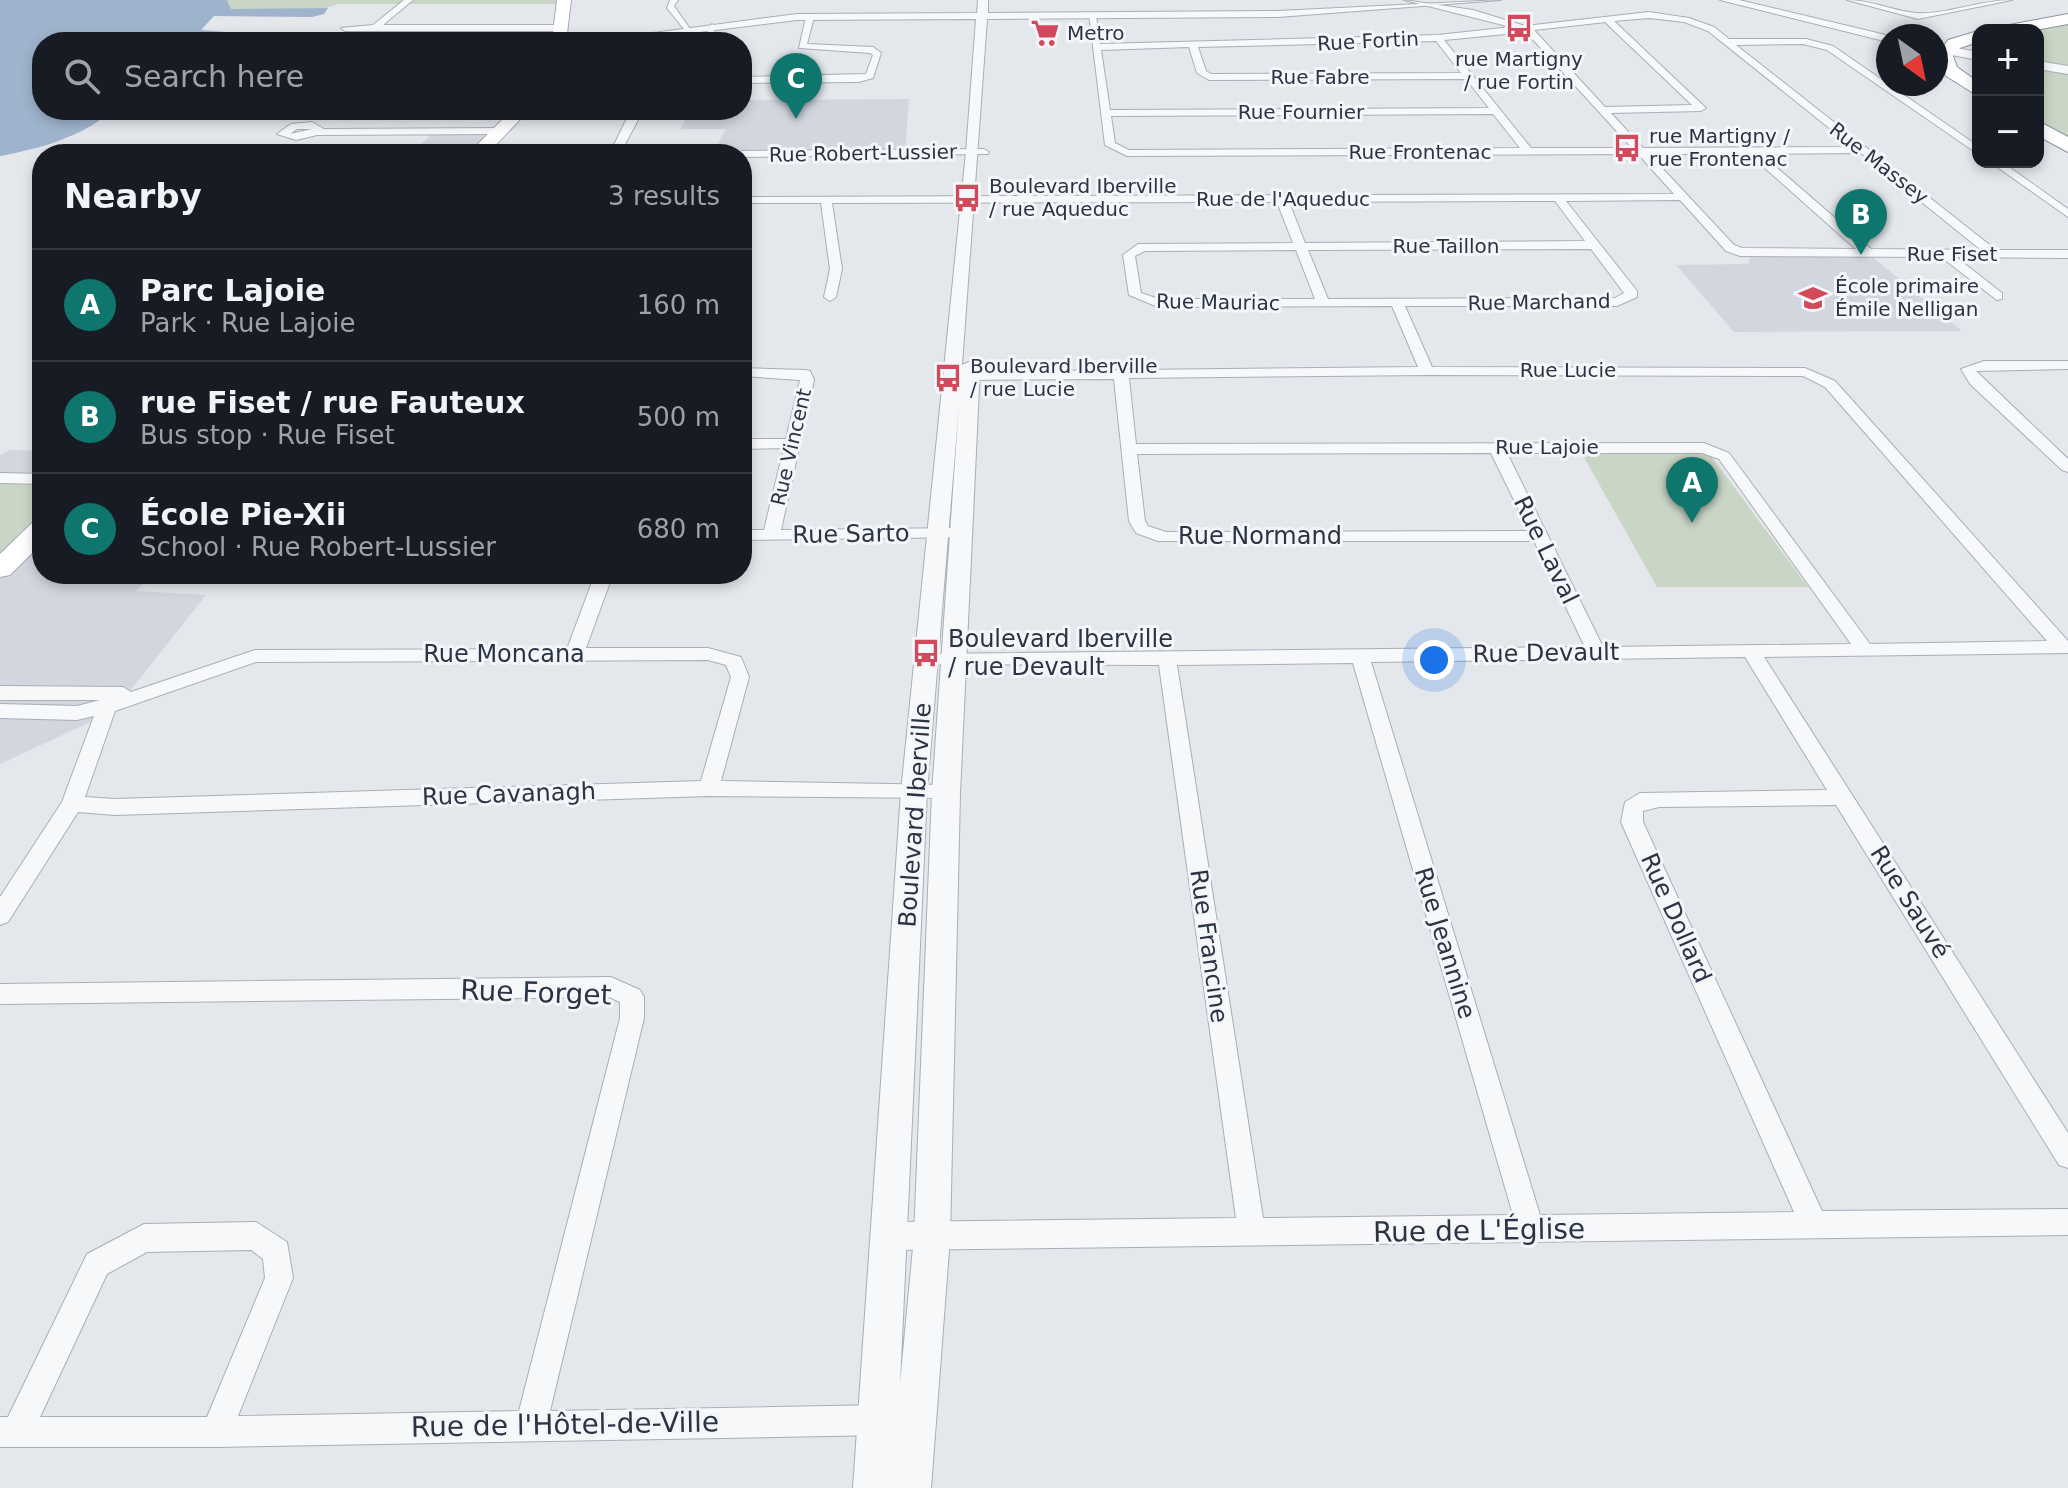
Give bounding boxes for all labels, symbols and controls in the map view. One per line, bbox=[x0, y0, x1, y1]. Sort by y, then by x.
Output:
bus stop icon: rue Martigny / rue Fortin bbox=[1504, 13, 1534, 43]
supermarket icon: Metro bbox=[1030, 18, 1060, 48]
place label: Metro bbox=[1067, 21, 1124, 45]
north arrow bbox=[1876, 24, 1948, 96]
map controls bbox=[1972, 24, 2044, 168]
button: + bbox=[1972, 24, 2044, 96]
street label: Rue Fortin bbox=[1317, 26, 1419, 56]
search box bbox=[32, 32, 752, 120]
place label: rue Martigny / rue Fortin bbox=[1455, 47, 1583, 94]
pin: C bbox=[770, 53, 822, 119]
icon: search bbox=[60, 54, 104, 98]
text: Search here bbox=[124, 59, 304, 94]
street label: Rue Fabre bbox=[1270, 65, 1370, 89]
button: − bbox=[1972, 96, 2044, 168]
street label: Rue Fournier bbox=[1238, 100, 1365, 124]
street label: Rue Massey bbox=[1825, 117, 1933, 209]
place label: rue Martigny / rue Frontenac bbox=[1649, 124, 1790, 171]
bus stop icon: rue Martigny / rue Frontenac bbox=[1612, 133, 1642, 163]
street label: Rue Robert-Lussier bbox=[769, 139, 958, 167]
street label: Rue Frontenac bbox=[1348, 140, 1492, 164]
place label: Boulevard Iberville / rue Aqueduc bbox=[989, 174, 1176, 221]
text: Nearby bbox=[64, 176, 202, 216]
text: 3 results bbox=[608, 181, 720, 211]
bus stop icon: Boulevard Iberville / rue Aqueduc bbox=[952, 183, 982, 213]
street label: Rue de l'Aqueduc bbox=[1196, 187, 1370, 211]
pin: B bbox=[1835, 189, 1887, 255]
street label: Rue Taillon bbox=[1392, 234, 1500, 258]
street label: Rue Fiset bbox=[1907, 242, 1997, 266]
text: Parc Lajoie bbox=[140, 273, 325, 308]
place label: École primaire Émile Nelligan bbox=[1835, 274, 1979, 321]
school or university icon: École primaire Émile Nelligan bbox=[1798, 283, 1828, 313]
street label: Rue Mauriac bbox=[1156, 289, 1280, 315]
street label: Rue Marchand bbox=[1467, 289, 1611, 315]
text: A bbox=[80, 290, 100, 320]
text: 160 m bbox=[637, 290, 720, 320]
text: Park · Rue Lajoie bbox=[140, 308, 355, 338]
place label: Boulevard Iberville / rue Lucie bbox=[970, 354, 1157, 401]
street label: Rue Lucie bbox=[1520, 358, 1616, 382]
bus stop icon: Boulevard Iberville / rue Lucie bbox=[933, 363, 963, 393]
text: rue Fiset / rue Fauteux bbox=[140, 385, 525, 420]
street label: Rue Vincent bbox=[766, 386, 816, 508]
text: B bbox=[80, 402, 100, 432]
text: 500 m bbox=[637, 402, 720, 432]
text: Bus stop · Rue Fiset bbox=[140, 420, 395, 450]
street label: Rue Lajoie bbox=[1495, 435, 1599, 459]
pin: A bbox=[1666, 457, 1718, 523]
street label: Rue Laval bbox=[1508, 491, 1584, 609]
text: École Pie-Xii bbox=[140, 497, 346, 532]
text: C bbox=[80, 514, 100, 544]
text: 680 m bbox=[637, 514, 720, 544]
street label: Rue Sarto bbox=[792, 519, 910, 549]
street label: Rue Normand bbox=[1178, 522, 1342, 550]
text: School · Rue Robert-Lussier bbox=[140, 532, 496, 562]
place label: Boulevard Iberville / rue Devault bbox=[948, 625, 1173, 681]
bus stop icon: Boulevard Iberville / rue Devault bbox=[911, 638, 941, 668]
street label: Rue Devault bbox=[1472, 638, 1620, 668]
street label: Rue Moncana bbox=[423, 640, 585, 668]
your location bbox=[1414, 640, 1454, 680]
street label: Boulevard Iberville bbox=[893, 702, 937, 928]
street label: Rue Cavanagh bbox=[422, 777, 596, 811]
street label: Rue Sauvé bbox=[1864, 841, 1956, 963]
street label: Rue Dollard bbox=[1635, 849, 1717, 987]
street label: Rue Jeannine bbox=[1409, 864, 1481, 1022]
street label: Rue Francine bbox=[1184, 867, 1234, 1025]
street label: Rue Forget bbox=[460, 973, 612, 1012]
street label: Rue de L'Église bbox=[1373, 1211, 1585, 1249]
street label: Rue de l'Hôtel-de-Ville bbox=[411, 1405, 719, 1444]

